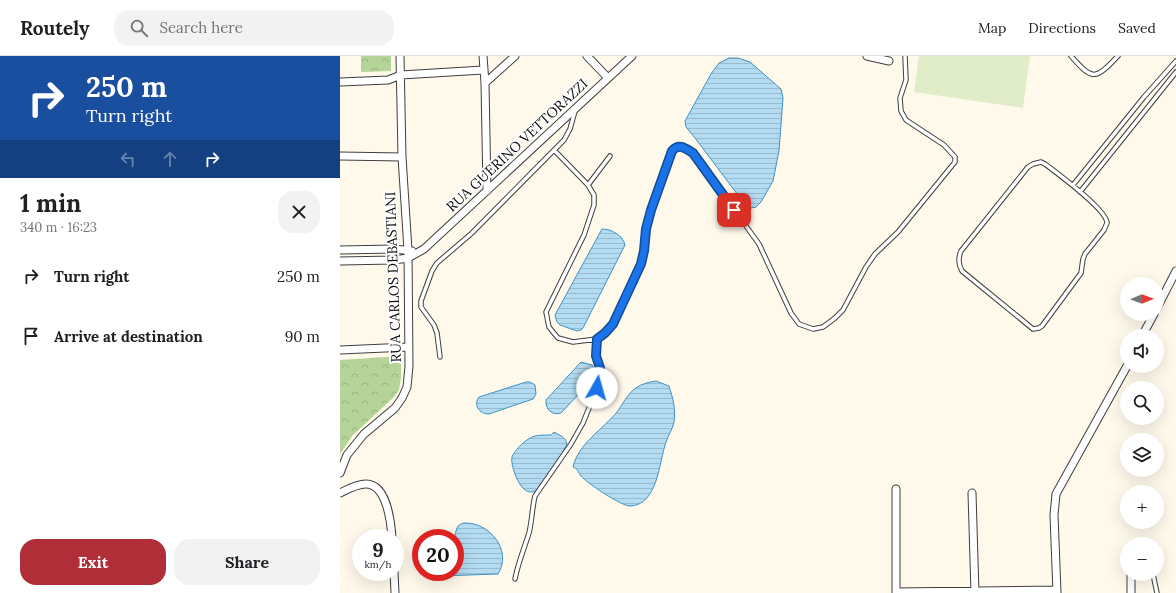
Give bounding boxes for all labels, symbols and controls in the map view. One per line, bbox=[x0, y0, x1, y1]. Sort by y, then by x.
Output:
search box bbox=[114, 10, 394, 46]
text: Routely bbox=[20, 16, 90, 40]
icon: search bbox=[128, 17, 150, 39]
text: Search here bbox=[160, 18, 243, 37]
text: Map bbox=[978, 19, 1006, 37]
text: Directions bbox=[1028, 19, 1096, 37]
text: Saved bbox=[1118, 19, 1156, 37]
text: 250 m bbox=[86, 69, 167, 105]
icon: right bbox=[20, 72, 72, 124]
street label: RUA GUERINO VETTORAZZI bbox=[442, 75, 592, 215]
text: Turn right bbox=[86, 104, 172, 127]
icon: left bbox=[117, 148, 139, 170]
icon: ahead bbox=[159, 148, 181, 170]
icon: right bbox=[201, 148, 223, 170]
text: 1 min bbox=[20, 188, 81, 219]
button: close bbox=[278, 191, 320, 233]
street label: RUA CARLOS DEBASTIANI bbox=[381, 191, 405, 363]
pin bbox=[717, 193, 751, 227]
icon: arrive bbox=[723, 199, 745, 221]
text: 340 m · 16:23 bbox=[20, 219, 97, 236]
icon: right bbox=[20, 265, 42, 287]
text: Turn right bbox=[54, 267, 130, 286]
text: 250 m bbox=[277, 267, 320, 286]
north arrow bbox=[1120, 277, 1164, 321]
map controls bbox=[1120, 277, 1164, 581]
icon: arrive bbox=[20, 325, 42, 347]
text: Arrive at destination bbox=[54, 327, 203, 346]
text: 90 m bbox=[285, 327, 320, 346]
button: sound bbox=[1120, 329, 1164, 373]
position arrow bbox=[576, 367, 618, 409]
button: search bbox=[1120, 381, 1164, 425]
button: layers bbox=[1120, 433, 1164, 477]
button: + bbox=[1120, 485, 1164, 529]
speed limit sign: 20 bbox=[412, 529, 464, 581]
text: 9 bbox=[372, 537, 384, 562]
button: − bbox=[1120, 537, 1164, 581]
button: Exit bbox=[20, 539, 166, 585]
button: Share bbox=[174, 539, 320, 585]
text: km/h bbox=[364, 558, 392, 571]

